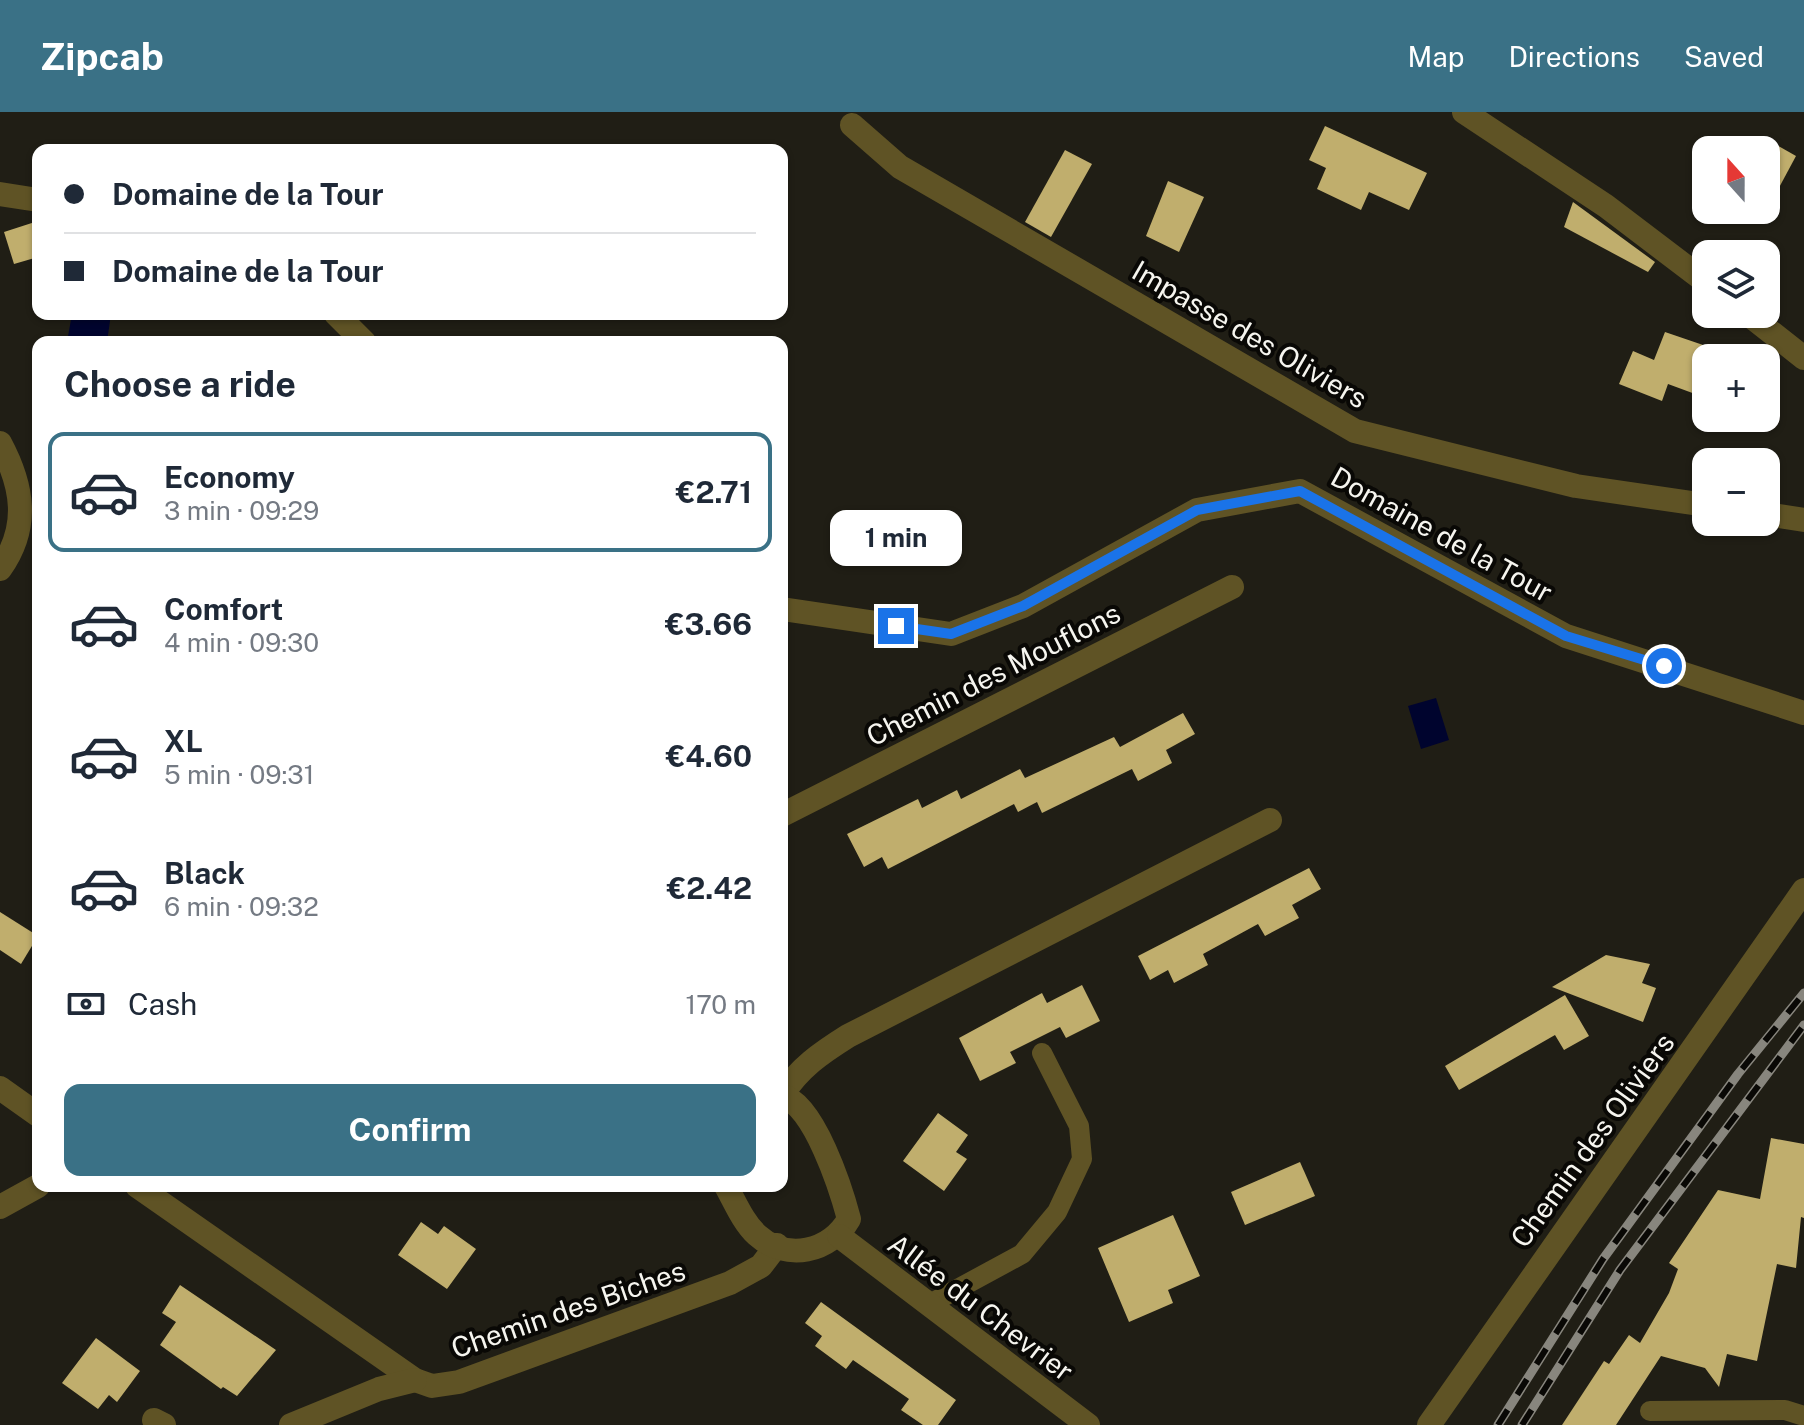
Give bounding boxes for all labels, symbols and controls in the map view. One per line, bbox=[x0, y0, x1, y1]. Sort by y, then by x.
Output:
text: Zipcab bbox=[40, 34, 164, 79]
text: Map bbox=[1408, 40, 1464, 73]
text: Directions bbox=[1508, 40, 1640, 73]
text: Saved bbox=[1684, 40, 1764, 73]
north arrow bbox=[1692, 136, 1780, 224]
map controls bbox=[1692, 136, 1780, 536]
text: Domaine de la Tour bbox=[112, 176, 384, 212]
button: layers bbox=[1692, 240, 1780, 328]
text: Domaine de la Tour bbox=[112, 253, 384, 289]
street label: Impasse des Oliviers bbox=[1127, 253, 1373, 415]
button: + bbox=[1692, 344, 1780, 432]
text: Choose a ride bbox=[64, 363, 296, 405]
button: − bbox=[1692, 448, 1780, 536]
icon: car bbox=[68, 456, 140, 528]
text: Economy bbox=[164, 459, 295, 495]
street label: Domaine de la Tour bbox=[1326, 459, 1558, 609]
text: €2.71 bbox=[676, 474, 752, 510]
text: 3 min · 09:29 bbox=[164, 495, 319, 526]
callout: 1 min bbox=[830, 510, 962, 566]
text: 1 min bbox=[865, 522, 927, 553]
icon: car bbox=[68, 588, 140, 660]
text: Comfort bbox=[164, 591, 283, 627]
street label: Chemin des Mouflons bbox=[861, 596, 1125, 752]
text: €3.66 bbox=[665, 606, 752, 642]
route end bbox=[878, 608, 914, 644]
text: 4 min · 09:30 bbox=[164, 627, 319, 658]
route start bbox=[1646, 648, 1682, 684]
icon: car bbox=[68, 720, 140, 792]
text: XL bbox=[164, 723, 203, 759]
text: €4.60 bbox=[666, 738, 752, 774]
text: 5 min · 09:31 bbox=[164, 759, 314, 790]
icon: car bbox=[68, 852, 140, 924]
text: Black bbox=[164, 855, 245, 891]
text: €2.42 bbox=[667, 870, 752, 906]
text: 6 min · 09:32 bbox=[164, 891, 319, 922]
icon: cash bbox=[64, 982, 108, 1026]
text: Cash bbox=[128, 986, 197, 1022]
text: 170 m bbox=[686, 989, 756, 1020]
street label: Chemin des Oliviers bbox=[1503, 1027, 1681, 1253]
button: Confirm bbox=[64, 1084, 756, 1176]
street label: Allée du Chevrier bbox=[882, 1227, 1080, 1387]
street label: Chemin des Biches bbox=[447, 1253, 689, 1365]

